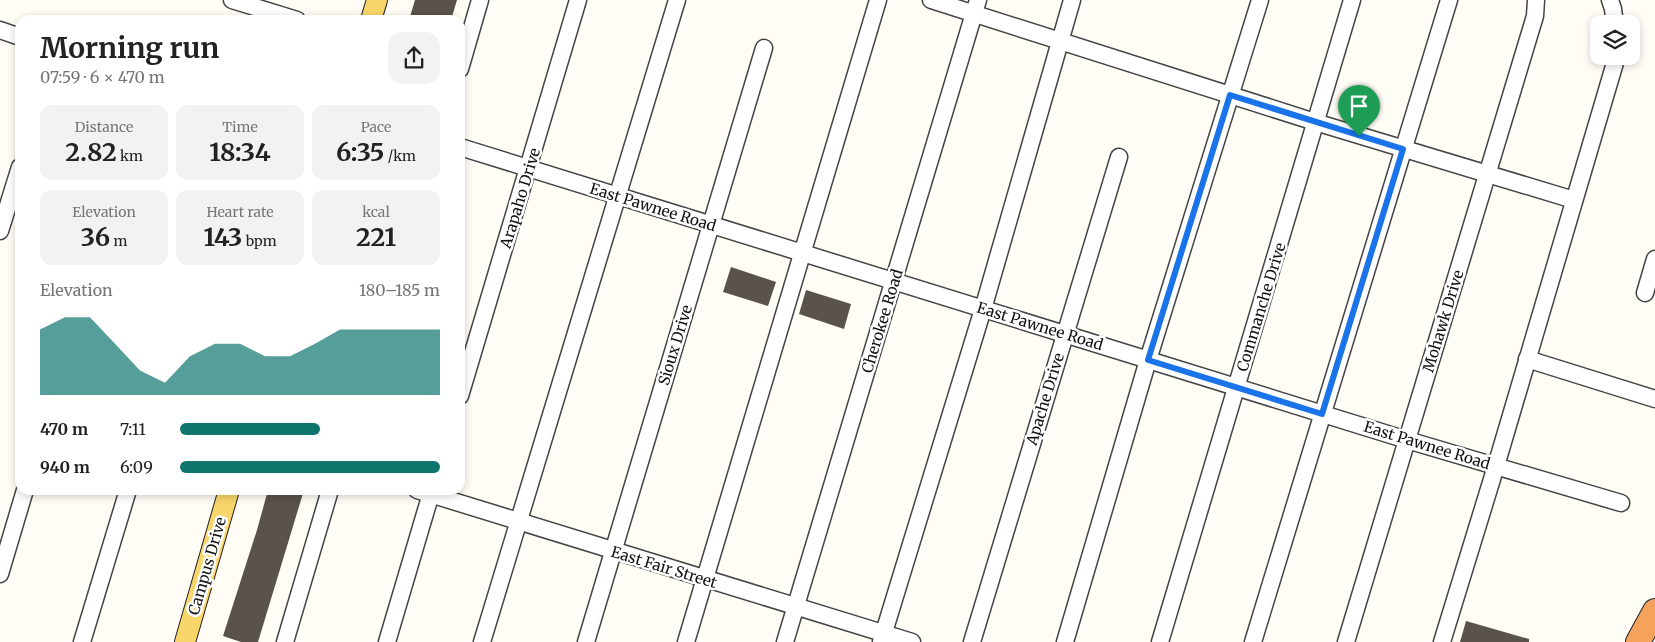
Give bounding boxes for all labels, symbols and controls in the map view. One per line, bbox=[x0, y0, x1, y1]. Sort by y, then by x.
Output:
map controls bbox=[1590, 15, 1640, 65]
button: layers bbox=[1590, 15, 1640, 65]
text: Morning run bbox=[40, 30, 219, 66]
button: share bbox=[388, 32, 440, 84]
text: 07:59 · 6 × 470 m bbox=[40, 67, 165, 87]
pin bbox=[1338, 85, 1380, 136]
icon: arrive bbox=[1345, 92, 1373, 120]
text: Distance bbox=[75, 118, 133, 136]
text: Time bbox=[222, 118, 258, 136]
text: Pace bbox=[361, 118, 391, 136]
text: 2.82 bbox=[65, 136, 117, 168]
text: 18:34 bbox=[209, 136, 271, 168]
text: 6:35 bbox=[336, 136, 384, 168]
street label: Arapaho Drive bbox=[495, 146, 544, 251]
text: km bbox=[117, 147, 143, 165]
text: /km bbox=[384, 147, 416, 165]
street label: East Pawnee Road bbox=[588, 179, 718, 235]
text: Elevation bbox=[72, 203, 136, 221]
text: Heart rate bbox=[207, 203, 274, 221]
text: kcal bbox=[362, 203, 390, 221]
text: 36 bbox=[81, 221, 110, 253]
text: 143 bbox=[203, 221, 242, 253]
text: 221 bbox=[356, 221, 396, 253]
text: m bbox=[110, 232, 127, 250]
text: bpm bbox=[242, 232, 277, 250]
street label: Commanche Drive bbox=[1232, 240, 1290, 374]
street label: Cherokee Road bbox=[857, 267, 907, 375]
street label: Mohawk Drive bbox=[1418, 268, 1468, 374]
text: Elevation bbox=[40, 280, 113, 300]
text: 180–185 m bbox=[359, 280, 440, 300]
street label: East Pawnee Road bbox=[975, 298, 1105, 354]
street label: Sioux Drive bbox=[654, 302, 696, 387]
street label: Apache Drive bbox=[1022, 350, 1068, 448]
street label: East Pawnee Road bbox=[1362, 417, 1492, 473]
text: 470 m bbox=[40, 419, 88, 439]
text: 7:11 bbox=[120, 419, 146, 439]
text: 940 m bbox=[40, 457, 90, 477]
text: 6:09 bbox=[120, 457, 153, 477]
street label: Campus Drive bbox=[184, 515, 230, 617]
street label: East Fair Street bbox=[609, 542, 719, 592]

